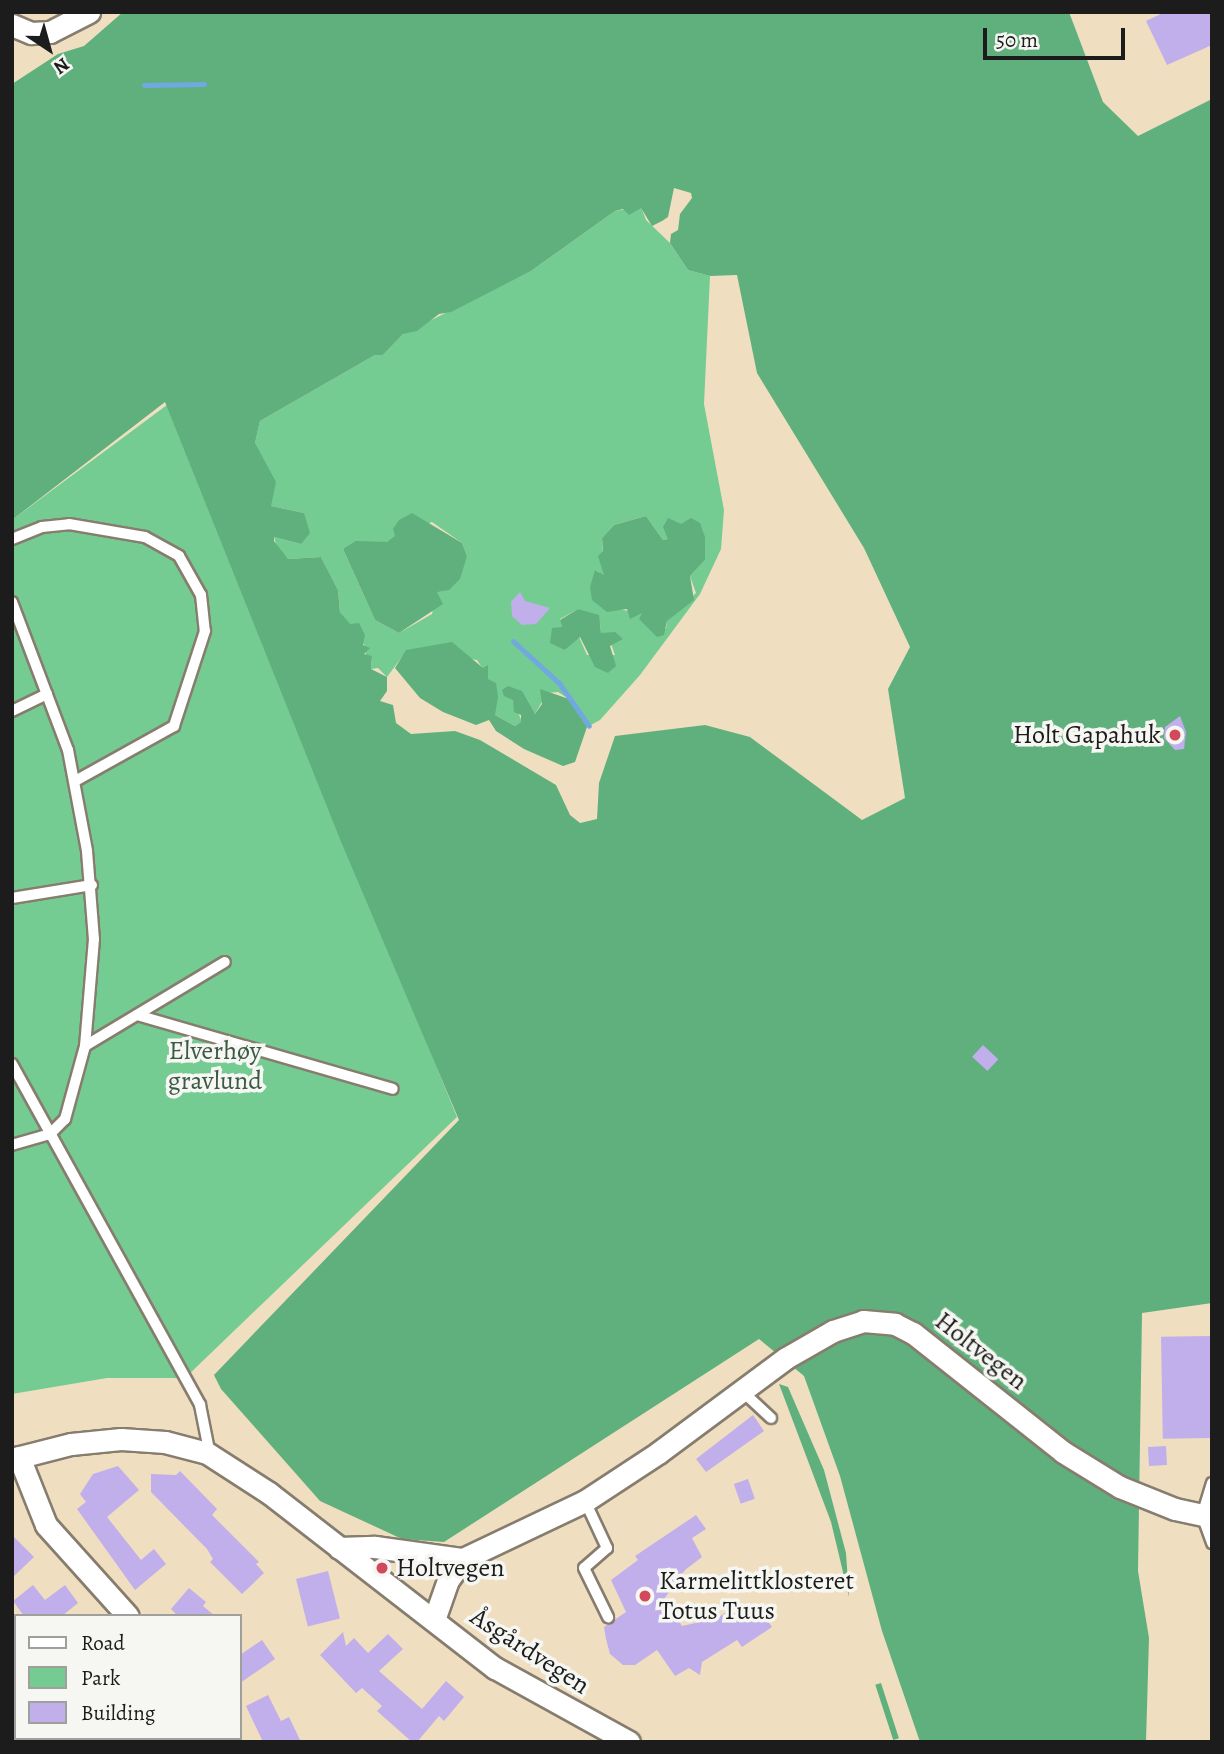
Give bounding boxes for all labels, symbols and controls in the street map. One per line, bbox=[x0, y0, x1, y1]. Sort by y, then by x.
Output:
north arrow bbox=[14, 14, 84, 84]
scale bar bbox=[986, 14, 1128, 58]
text: 50 m bbox=[996, 26, 1038, 54]
text: N bbox=[48, 51, 75, 81]
place label: Holt Gapahuk bbox=[1013, 719, 1161, 751]
marker: Holt Gapahuk bbox=[1167, 727, 1183, 743]
park label: Elverhøy gravlund bbox=[168, 1035, 262, 1096]
street label: Holtvegen bbox=[929, 1305, 1033, 1397]
place label: Holtvegen bbox=[396, 1552, 504, 1584]
marker: Holtvegen bbox=[374, 1560, 390, 1576]
place label: Karmelittklosteret Totus Tuus bbox=[659, 1565, 854, 1626]
marker: Karmelittklosteret Totus Tuus bbox=[637, 1588, 653, 1604]
street label: Åsgårdvegen bbox=[465, 1601, 595, 1701]
legend bbox=[14, 1614, 242, 1740]
text: Road bbox=[81, 1629, 125, 1657]
text: Park bbox=[81, 1664, 120, 1692]
text: Building bbox=[81, 1699, 155, 1727]

